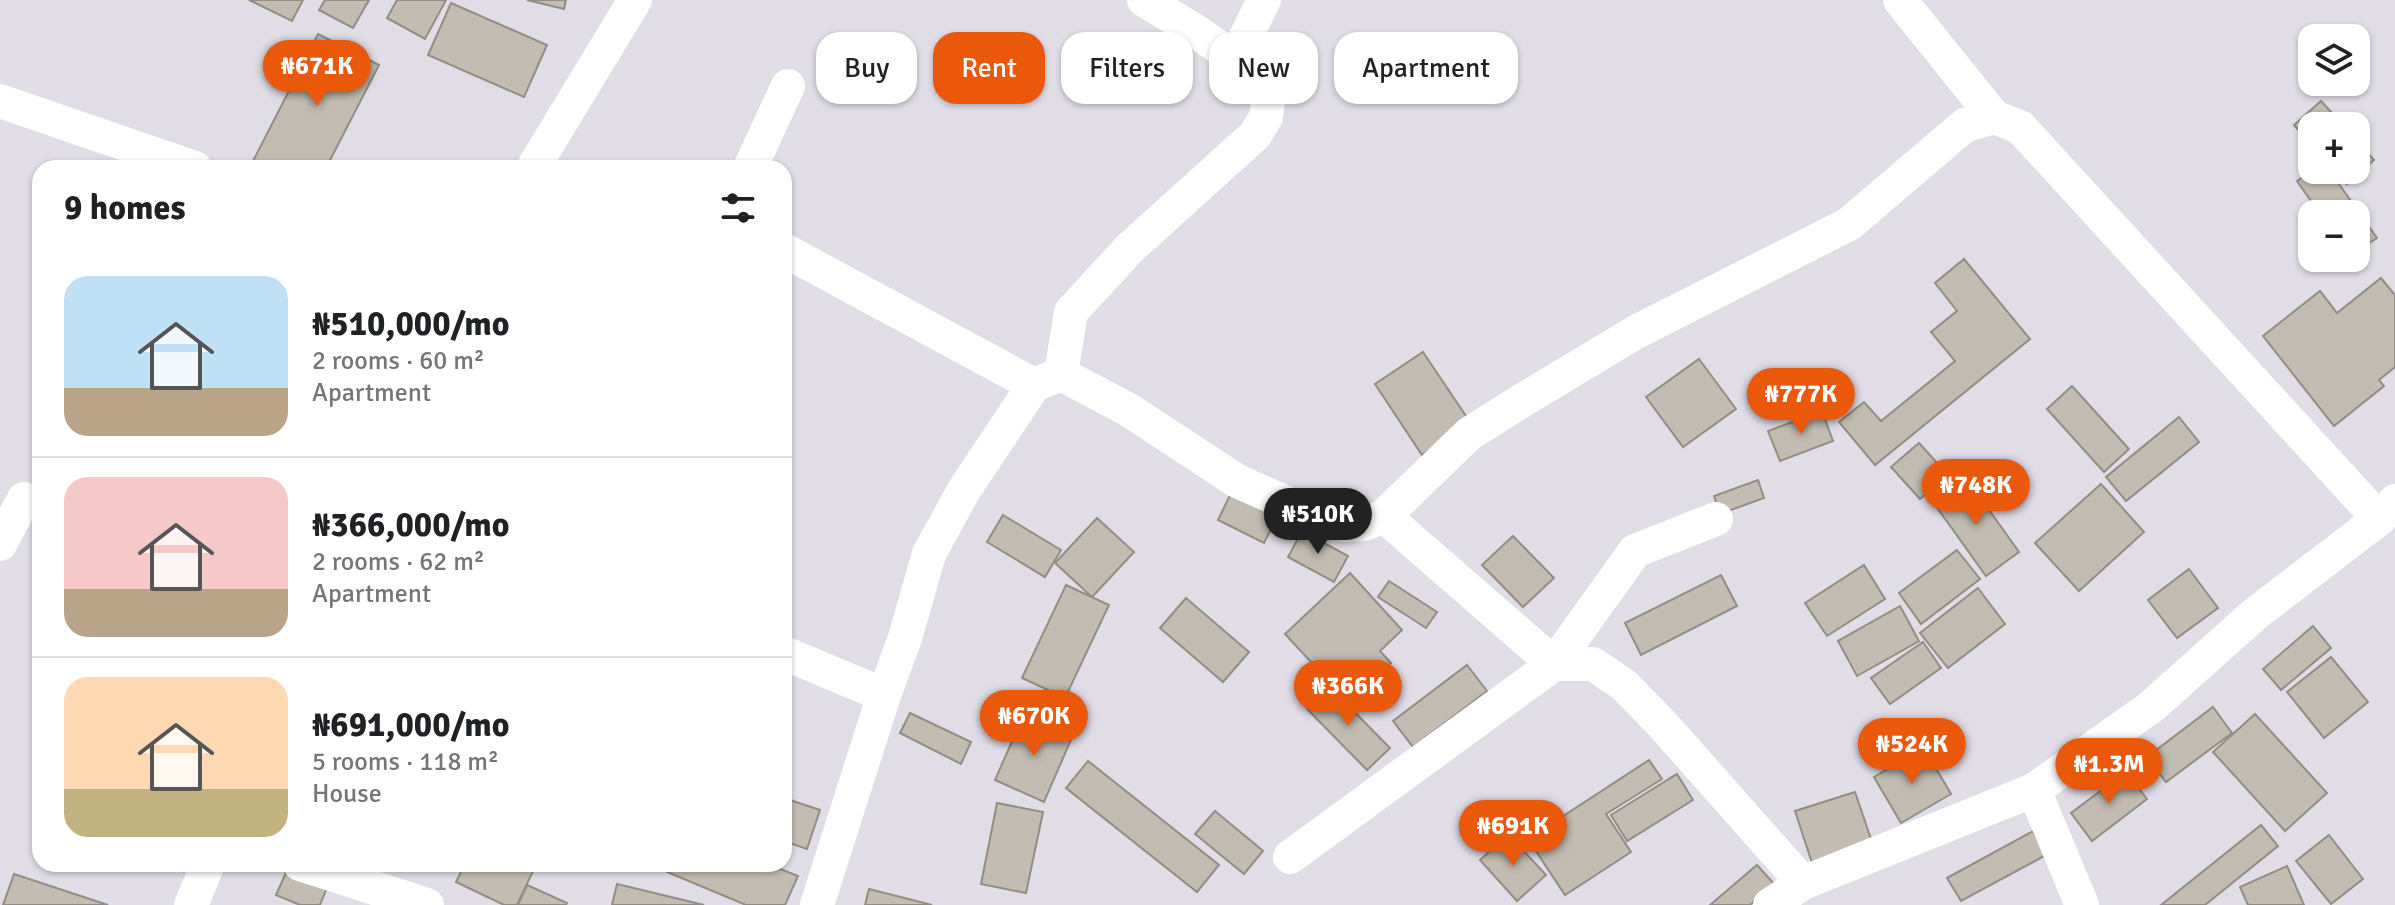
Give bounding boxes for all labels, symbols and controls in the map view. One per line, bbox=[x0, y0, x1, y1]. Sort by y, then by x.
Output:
map controls bbox=[2298, 24, 2370, 272]
button: layers bbox=[2298, 24, 2370, 96]
chip: Buy bbox=[816, 32, 917, 104]
chip: Rent bbox=[933, 32, 1045, 104]
chip: Filters bbox=[1061, 32, 1193, 104]
chip: New bbox=[1209, 32, 1318, 104]
chip: Apartment bbox=[1334, 32, 1518, 104]
pin: ₦671K bbox=[261, 40, 373, 108]
text: ₦671K bbox=[281, 50, 353, 82]
button: + bbox=[2298, 112, 2370, 184]
icon: filters bbox=[716, 186, 760, 230]
text: 9 homes bbox=[64, 187, 185, 229]
button: − bbox=[2298, 200, 2370, 272]
text: ₦510,000/mo bbox=[312, 303, 510, 345]
icon: home bbox=[128, 308, 224, 404]
text: 2 rooms · 60 m² bbox=[312, 345, 485, 377]
pin: ₦777K bbox=[1745, 368, 1857, 436]
text: Apartment bbox=[312, 377, 431, 409]
text: ₦777K bbox=[1765, 378, 1837, 410]
pin: ₦748K bbox=[1920, 459, 2032, 527]
text: ₦748K bbox=[1940, 469, 2012, 501]
pin: ₦510K bbox=[1262, 488, 1374, 556]
text: ₦510K bbox=[1282, 498, 1354, 530]
text: ₦366,000/mo bbox=[312, 504, 510, 546]
icon: home bbox=[128, 509, 224, 605]
text: 2 rooms · 62 m² bbox=[312, 546, 485, 578]
text: Apartment bbox=[312, 578, 431, 610]
pin: ₦366K bbox=[1292, 660, 1404, 728]
text: ₦366K bbox=[1312, 670, 1384, 702]
pin: ₦670K bbox=[978, 690, 1090, 758]
text: ₦670K bbox=[998, 700, 1070, 732]
text: ₦691,000/mo bbox=[312, 704, 510, 746]
icon: home bbox=[128, 709, 224, 805]
pin: ₦524K bbox=[1856, 718, 1968, 786]
text: ₦524K bbox=[1876, 728, 1948, 760]
pin: ₦1.3M bbox=[2053, 738, 2165, 806]
text: 5 rooms · 118 m² bbox=[312, 746, 499, 778]
text: ₦1.3M bbox=[2073, 748, 2145, 780]
text: House bbox=[312, 778, 382, 810]
pin: ₦691K bbox=[1457, 800, 1569, 868]
text: ₦691K bbox=[1477, 810, 1549, 842]

